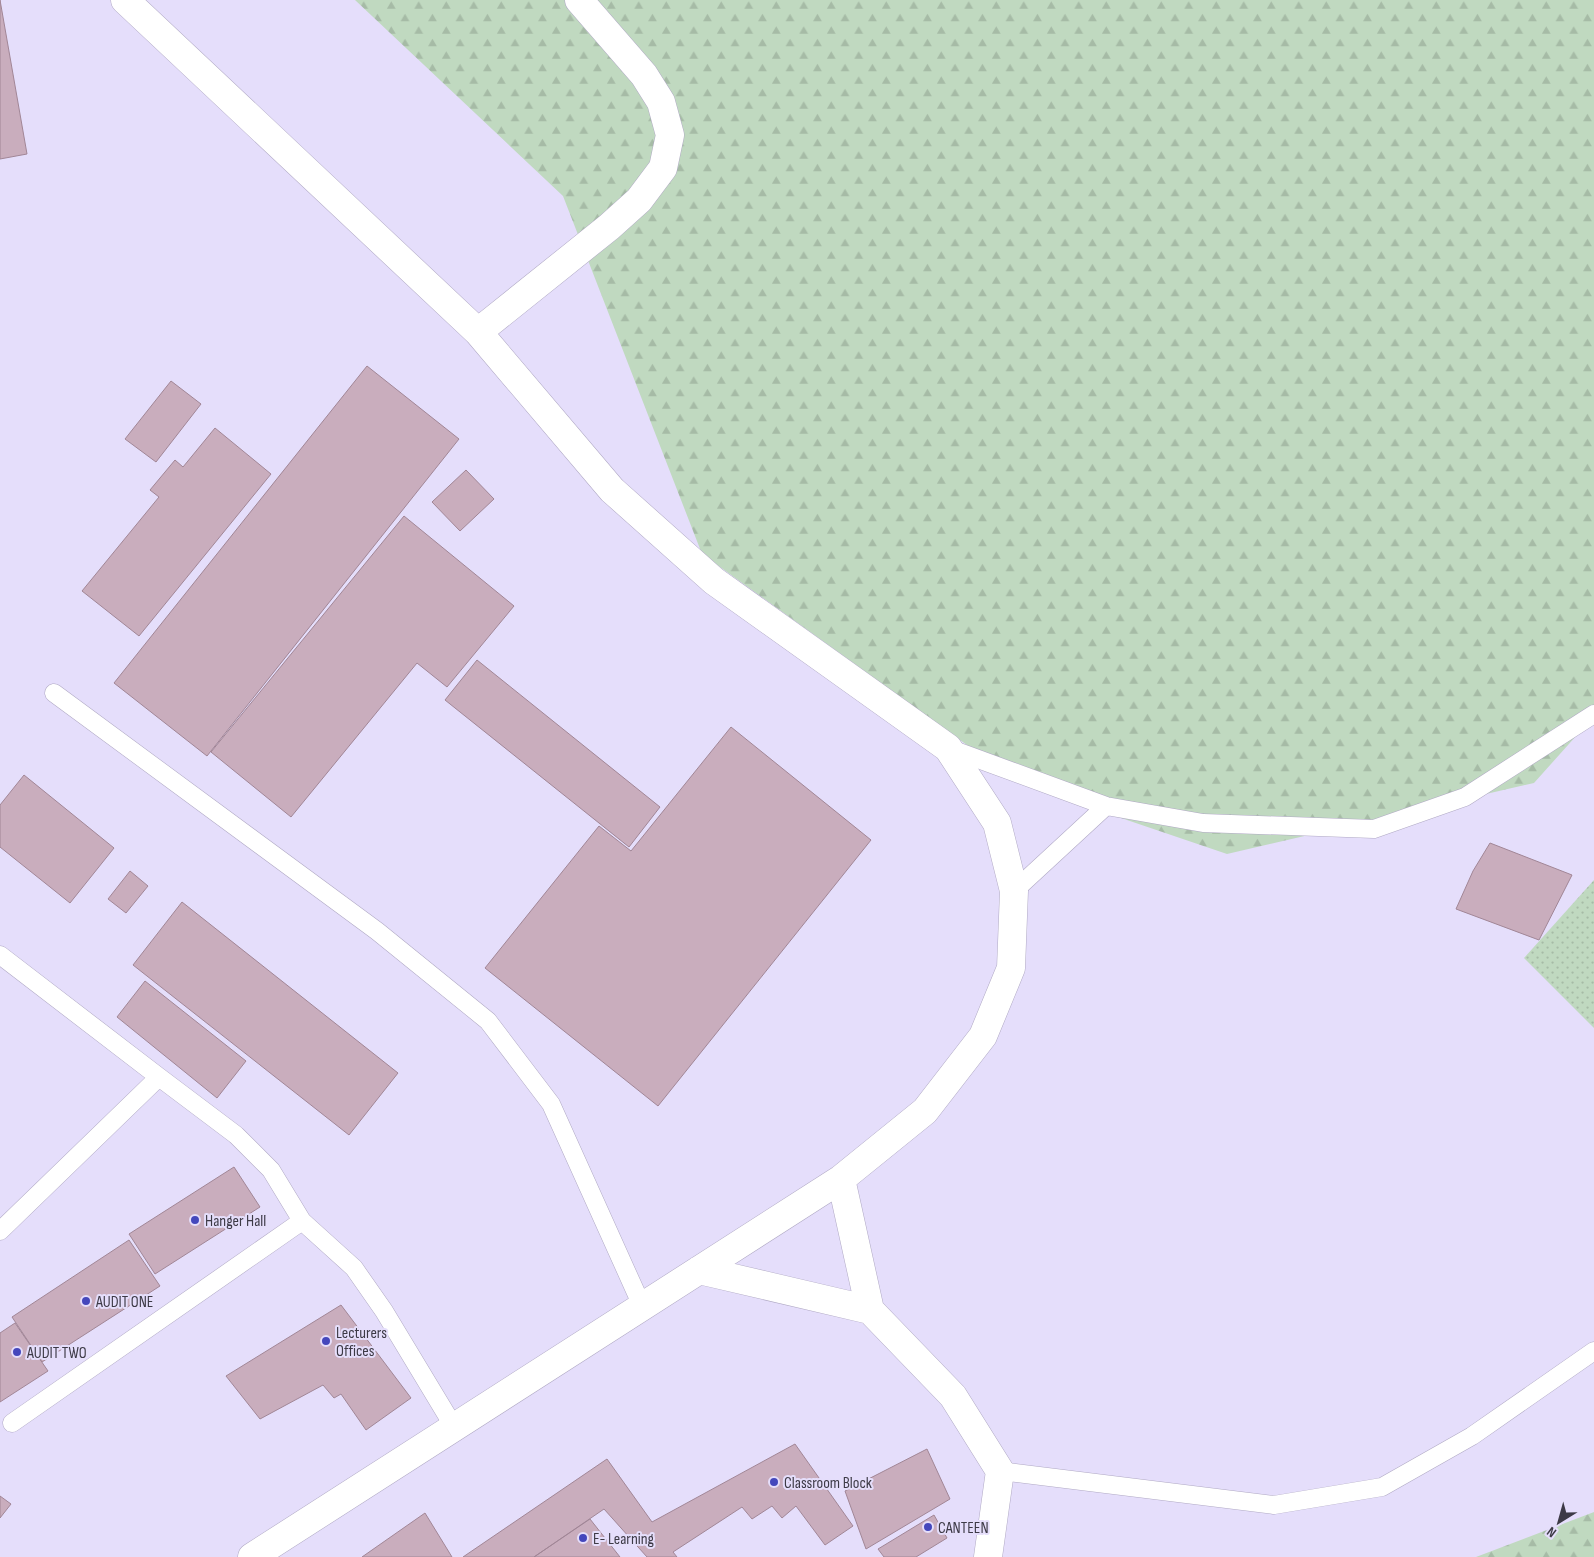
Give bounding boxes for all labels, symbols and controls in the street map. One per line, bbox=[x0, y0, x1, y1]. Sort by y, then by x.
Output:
place label: Hanger Hall bbox=[205, 1212, 266, 1231]
marker: Hanger Hall bbox=[189, 1214, 201, 1226]
place label: AUDIT ONE bbox=[95, 1293, 153, 1312]
marker: AUDIT ONE bbox=[80, 1295, 92, 1307]
place label: Lecturers Offices bbox=[336, 1324, 387, 1361]
marker: Lecturers Offices bbox=[320, 1335, 332, 1347]
place label: AUDIT TWO bbox=[26, 1344, 87, 1363]
marker: AUDIT TWO bbox=[11, 1346, 23, 1358]
place label: Classroom Block bbox=[784, 1474, 872, 1493]
marker: Classroom Block bbox=[768, 1476, 780, 1488]
north arrow bbox=[1534, 1497, 1584, 1547]
place label: CANTEEN bbox=[938, 1519, 989, 1538]
marker: CANTEEN bbox=[922, 1521, 934, 1533]
text: N bbox=[1543, 1523, 1560, 1541]
place label: E- Learning bbox=[593, 1530, 654, 1549]
marker: E- Learning bbox=[577, 1532, 589, 1544]

